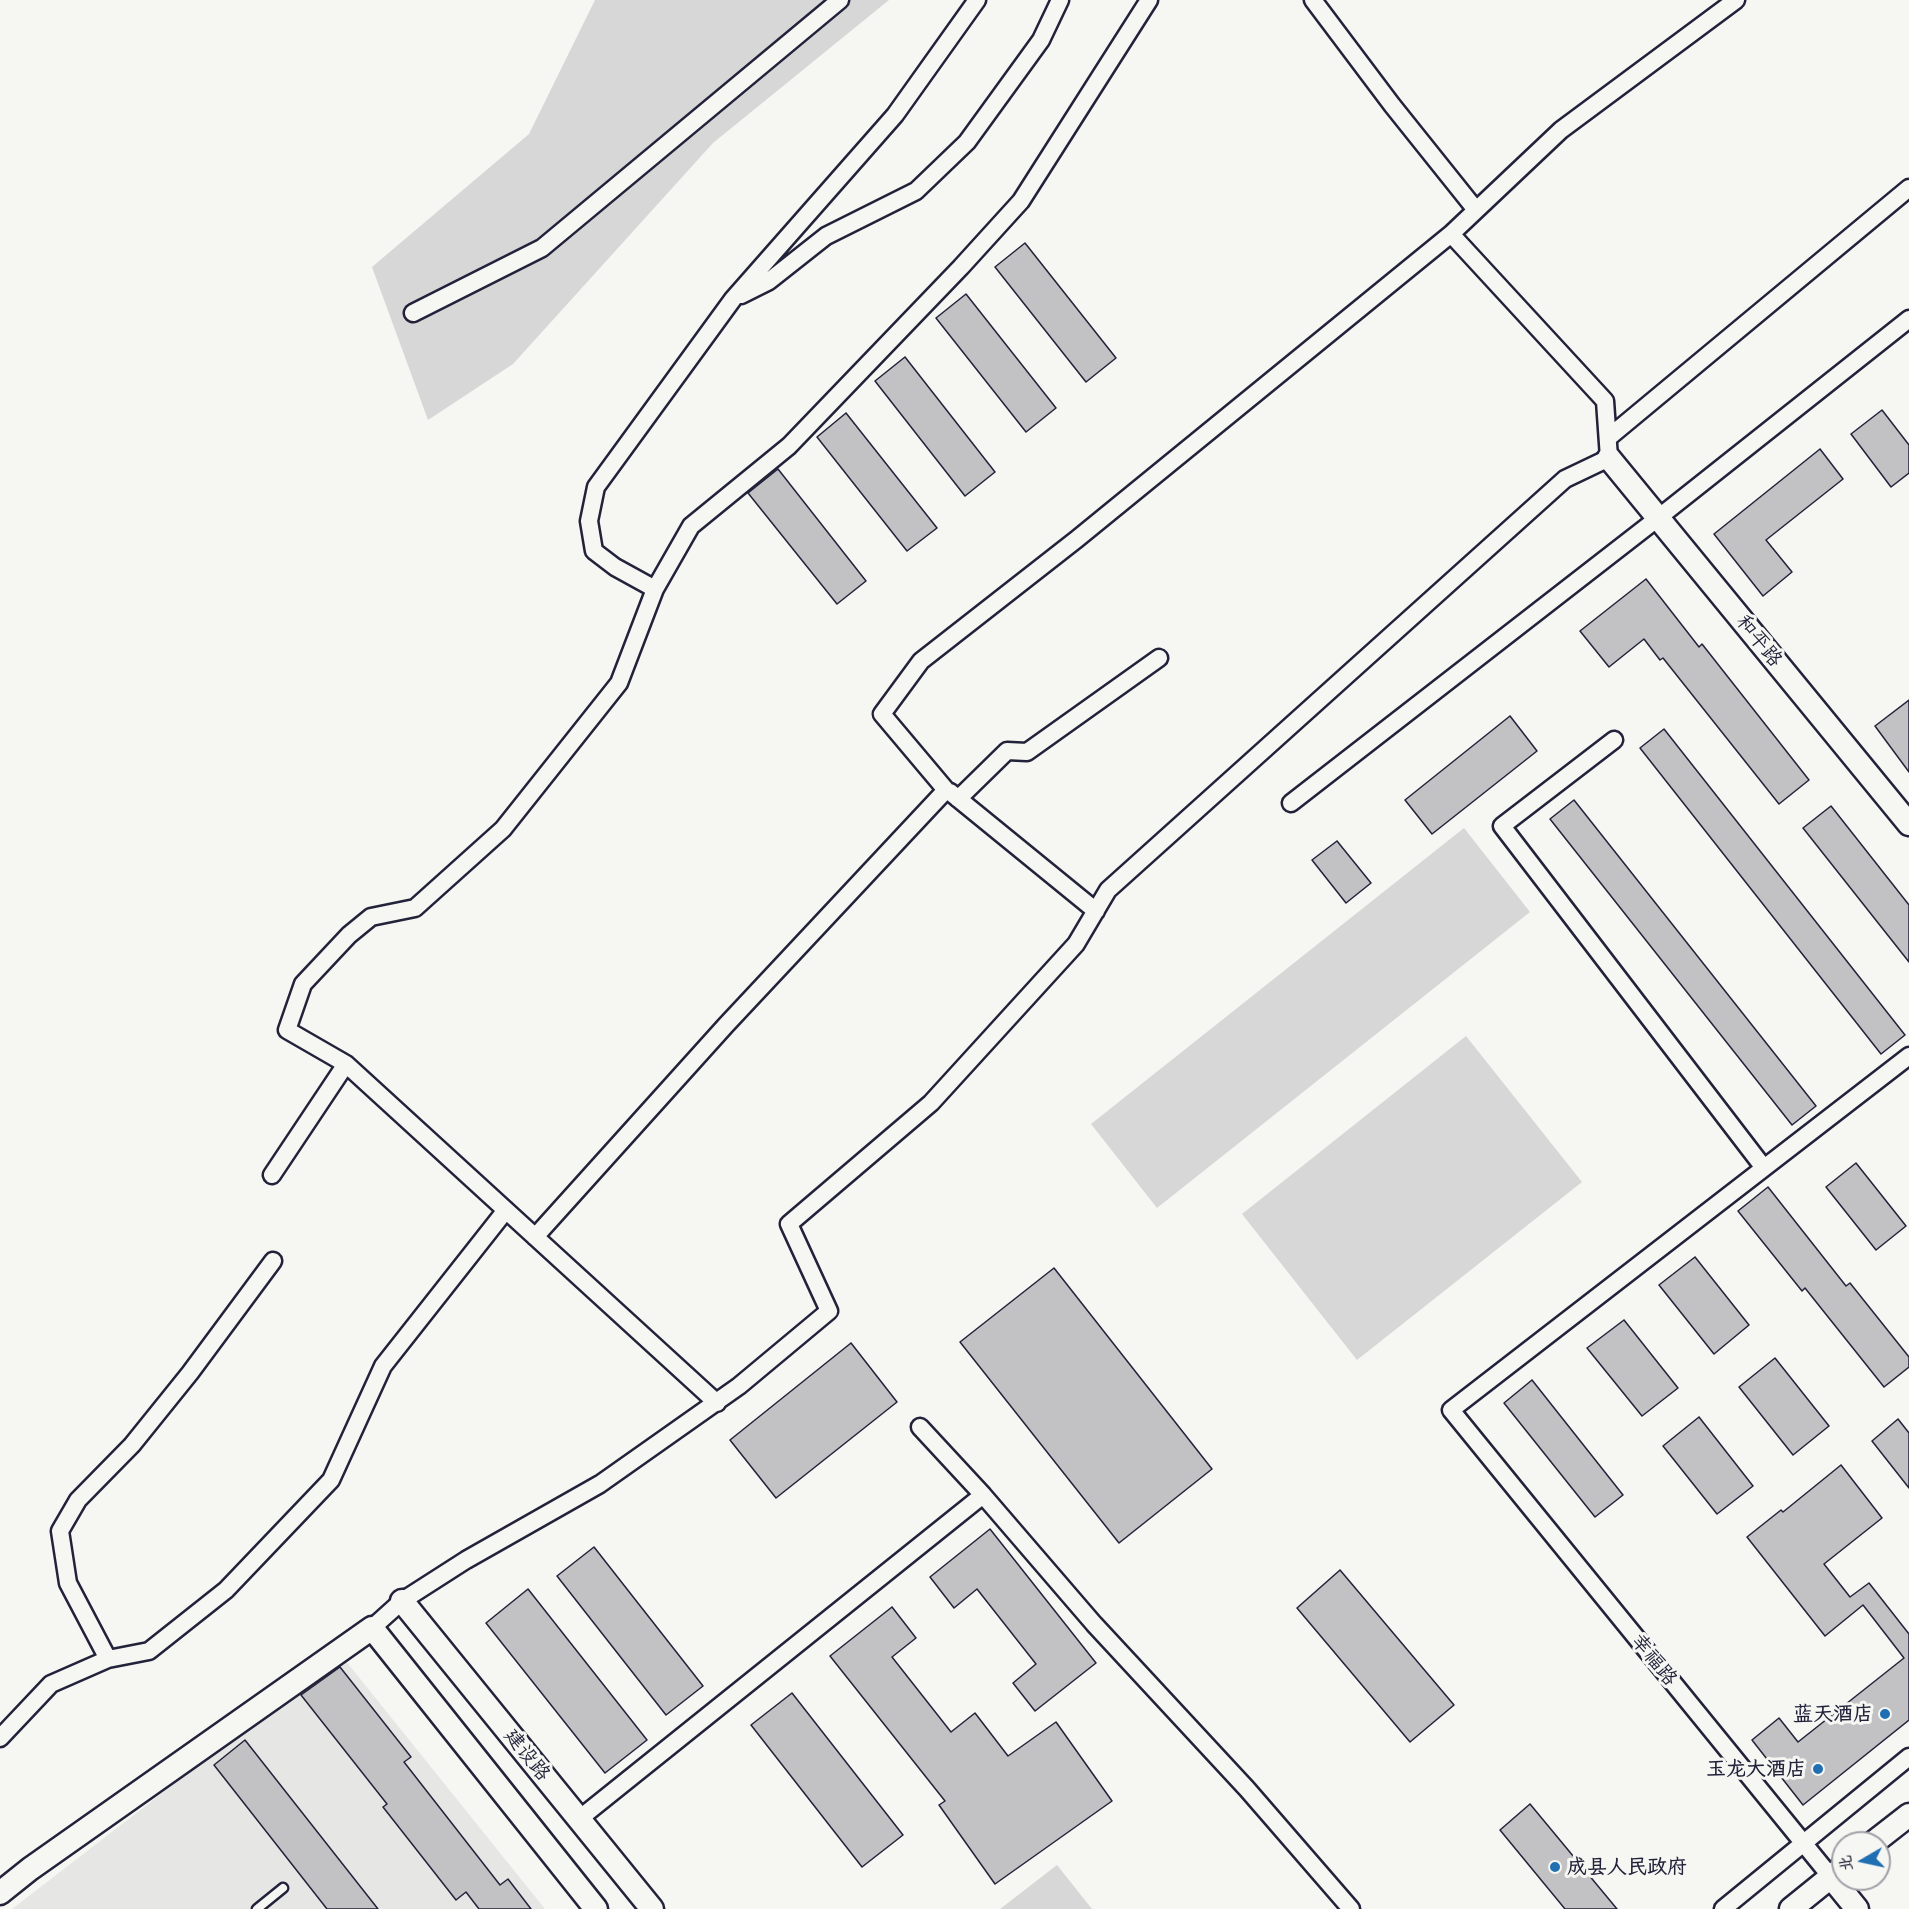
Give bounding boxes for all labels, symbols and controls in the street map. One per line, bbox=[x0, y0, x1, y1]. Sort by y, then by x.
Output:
street label: 和平路 bbox=[1731, 610, 1787, 672]
street label: 幸福路 bbox=[1626, 1629, 1682, 1691]
place label: 蓝天酒店 bbox=[1793, 1702, 1873, 1726]
marker: 蓝天酒店 bbox=[1878, 1707, 1892, 1721]
street label: 建设路 bbox=[499, 1724, 555, 1786]
place label: 玉龙大酒店 bbox=[1706, 1757, 1806, 1781]
marker: 玉龙大酒店 bbox=[1811, 1762, 1825, 1776]
north arrow bbox=[1831, 1831, 1891, 1891]
text: 北 bbox=[1834, 1854, 1856, 1873]
place label: 成县人民政府 bbox=[1567, 1855, 1687, 1879]
marker: 成县人民政府 bbox=[1548, 1860, 1562, 1874]

